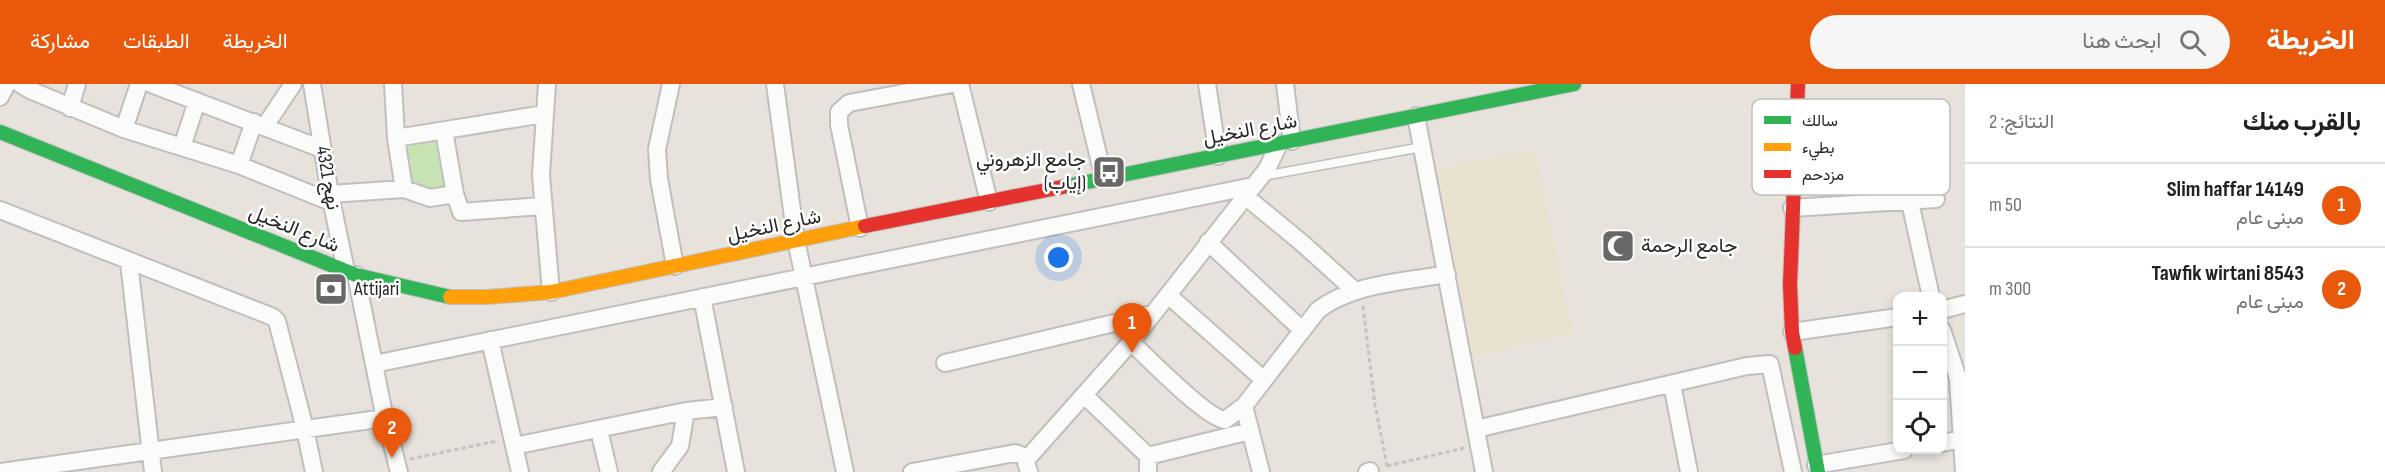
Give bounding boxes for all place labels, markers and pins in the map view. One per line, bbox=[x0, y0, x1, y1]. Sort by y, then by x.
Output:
place label: جامع الزهروني (إياب) bbox=[976, 148, 1086, 195]
bus stop icon: جامع الزهروني (إياب) bbox=[1091, 154, 1127, 190]
mosque icon: جامع الرحمة bbox=[1600, 228, 1636, 264]
place label: جامع الرحمة bbox=[1641, 234, 1737, 259]
bank icon: Attijari bbox=[313, 271, 349, 307]
place label: Attijari bbox=[353, 277, 399, 301]
pin: 1 bbox=[1112, 304, 1152, 353]
pin: 2 bbox=[372, 408, 412, 458]

